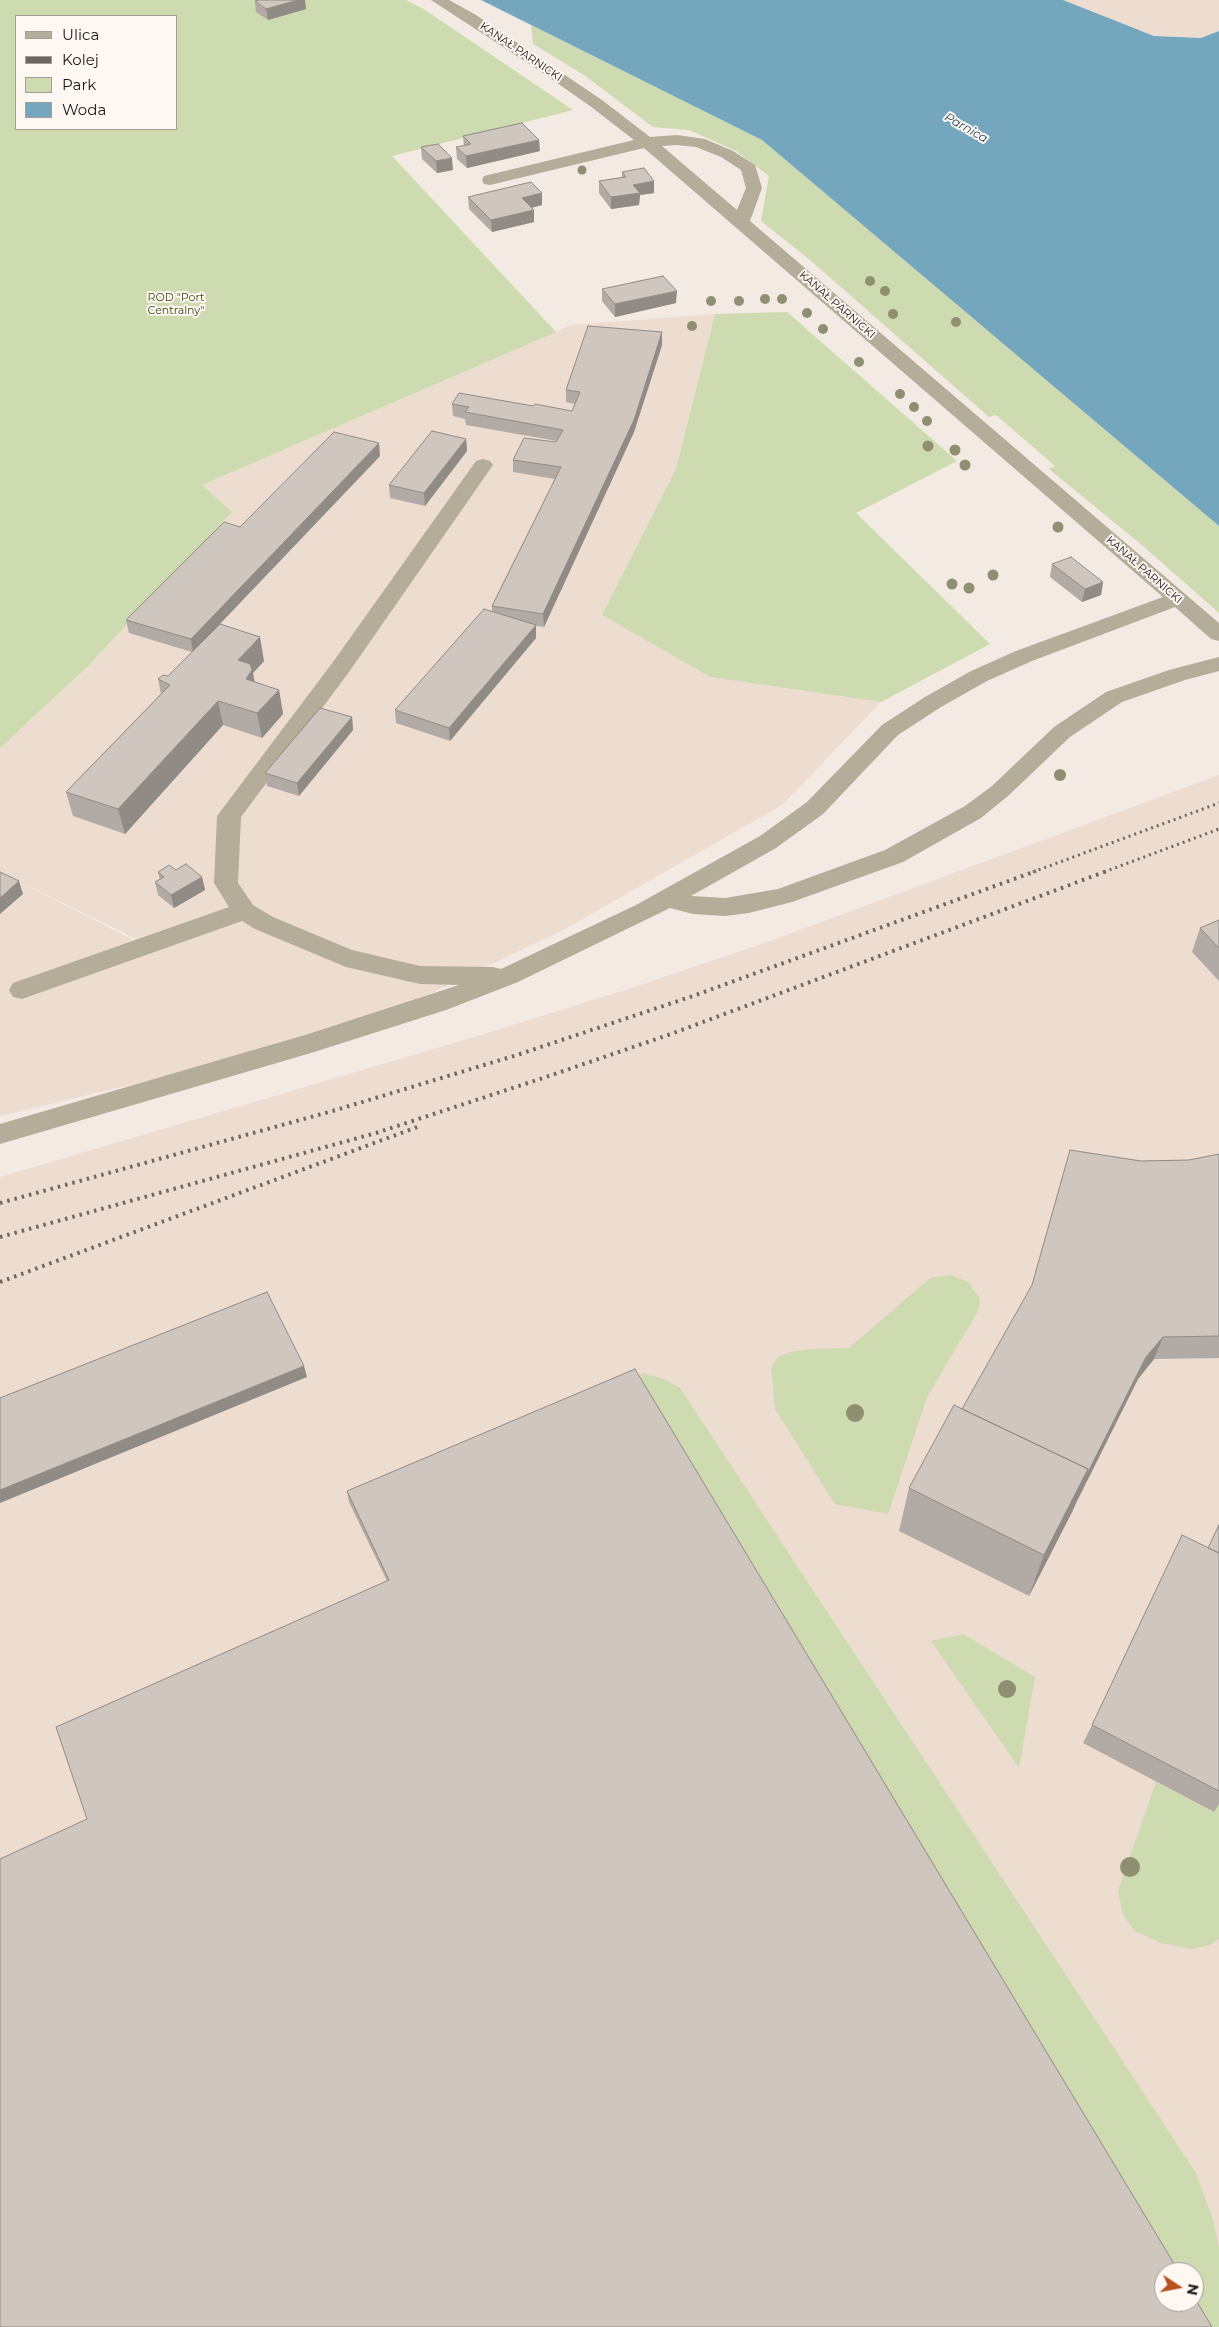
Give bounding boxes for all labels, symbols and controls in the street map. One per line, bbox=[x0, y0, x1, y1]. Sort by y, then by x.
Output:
legend bbox=[15, 15, 178, 130]
street label: KANAŁ PARNICKI bbox=[477, 20, 565, 84]
text: Ulica bbox=[62, 25, 99, 44]
text: Kolej bbox=[62, 50, 99, 69]
text: Park bbox=[62, 75, 96, 94]
text: Woda bbox=[62, 100, 106, 119]
water label: Parnica bbox=[942, 110, 990, 146]
street label: KANAŁ PARNICKI bbox=[796, 268, 878, 342]
park label: ROD "Port Centralny" bbox=[148, 291, 204, 317]
street label: KANAŁ PARNICKI bbox=[1103, 533, 1185, 607]
north arrow bbox=[1154, 2262, 1204, 2312]
text: N bbox=[1183, 2282, 1203, 2297]

